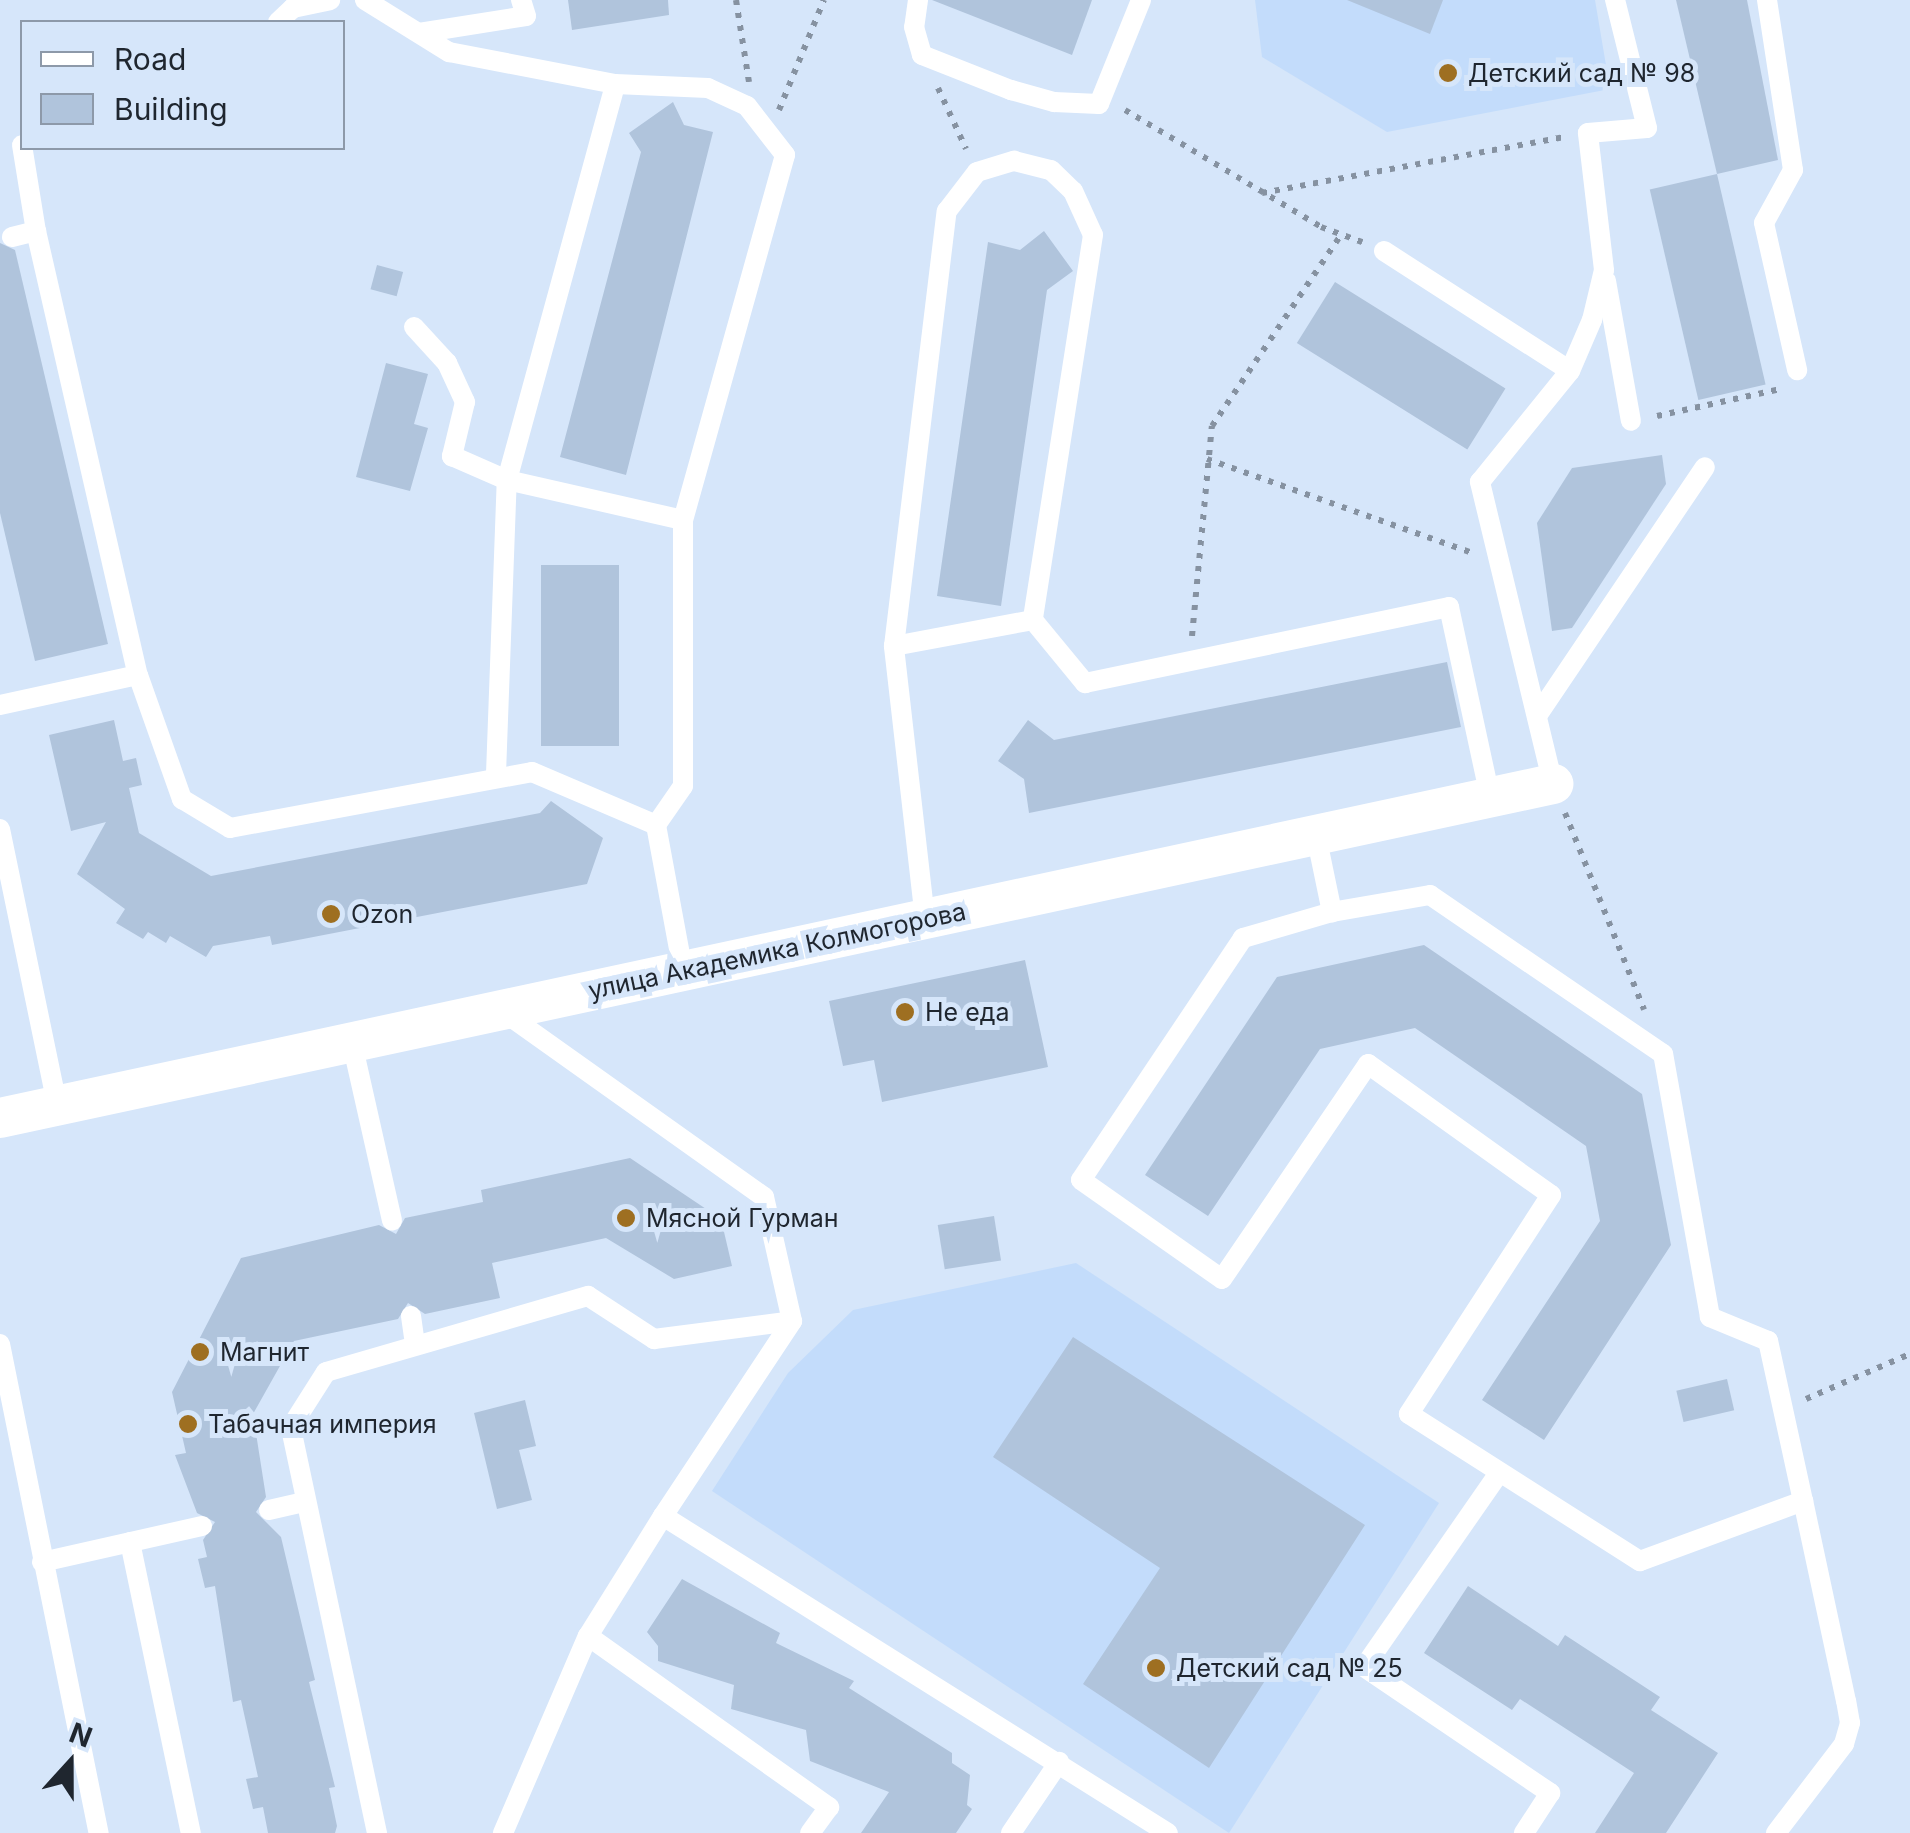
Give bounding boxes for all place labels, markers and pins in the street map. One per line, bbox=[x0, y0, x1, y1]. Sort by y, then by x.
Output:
place label: Детский сад № 98 bbox=[1468, 58, 1695, 88]
marker: Детский сад № 98 bbox=[1437, 62, 1459, 84]
place label: Ozon bbox=[351, 899, 413, 929]
marker: Ozon bbox=[320, 903, 342, 925]
place label: Не еда bbox=[925, 997, 1009, 1027]
marker: Не еда bbox=[894, 1001, 916, 1023]
place label: Мясной Гурман bbox=[646, 1203, 839, 1233]
marker: Мясной Гурман bbox=[615, 1207, 637, 1229]
place label: Магнит bbox=[220, 1337, 309, 1367]
marker: Магнит bbox=[189, 1341, 211, 1363]
place label: Табачная империя bbox=[208, 1409, 437, 1439]
marker: Табачная империя bbox=[177, 1413, 199, 1435]
place label: Детский сад № 25 bbox=[1176, 1653, 1403, 1683]
marker: Детский сад № 25 bbox=[1145, 1657, 1167, 1679]

